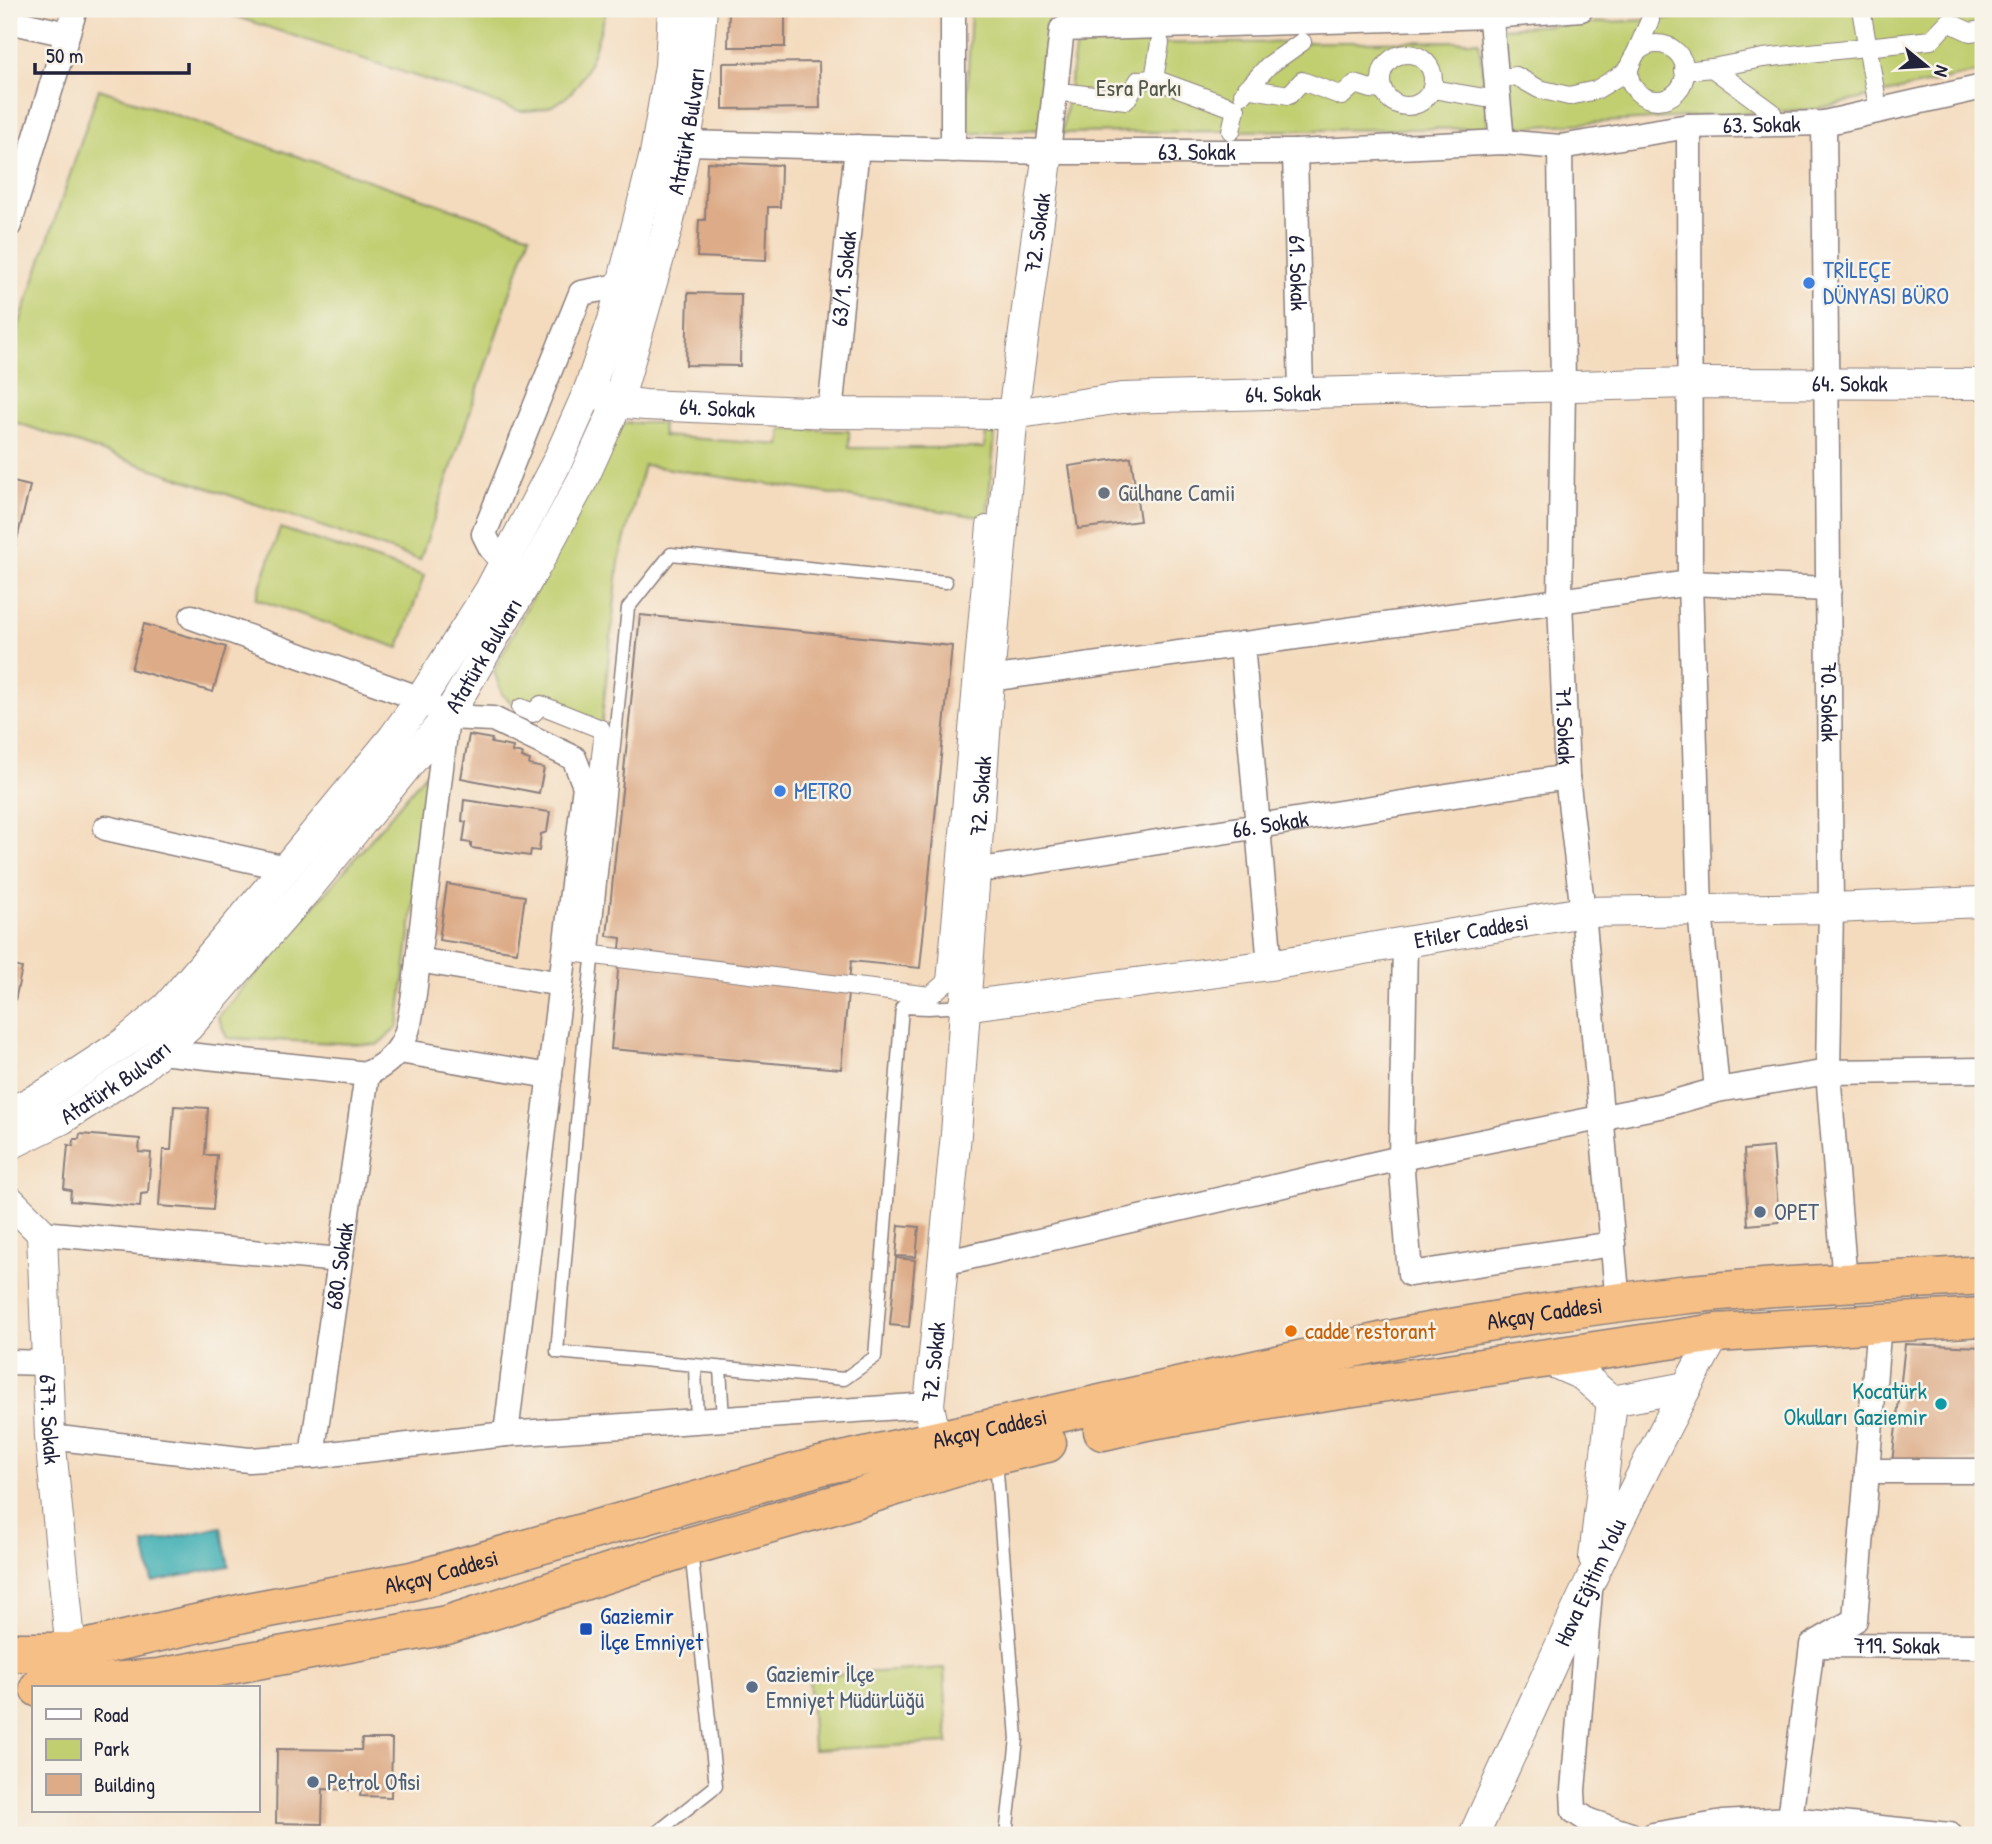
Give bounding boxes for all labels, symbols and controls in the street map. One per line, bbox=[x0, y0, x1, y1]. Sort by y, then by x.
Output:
scale bar bbox=[35, 32, 189, 76]
north arrow bbox=[1890, 32, 1960, 102]
text: 50 m bbox=[46, 41, 83, 70]
text: N bbox=[1928, 62, 1956, 80]
street label: Atatürk Bulvarı bbox=[659, 66, 711, 197]
park label: Esra Parkı bbox=[1096, 72, 1182, 103]
street label: 63. Sokak bbox=[1723, 108, 1801, 140]
street label: 63. Sokak bbox=[1158, 136, 1236, 167]
street label: 72. Sokak bbox=[1016, 191, 1057, 275]
street label: 63/1. Sokak bbox=[823, 229, 863, 328]
street label: 61. Sokak bbox=[1282, 235, 1315, 312]
place label: TRİLEÇE DÜNYASI BÜRO bbox=[1823, 254, 1949, 311]
marker: TRİLEÇE DÜNYASI BÜRO bbox=[1801, 275, 1817, 291]
street label: 64. Sokak bbox=[1812, 367, 1888, 399]
street label: 64. Sokak bbox=[1245, 377, 1322, 410]
street label: 64. Sokak bbox=[679, 391, 756, 425]
place label: Gülhane Camii bbox=[1118, 477, 1235, 508]
marker: Gülhane Camii bbox=[1096, 485, 1112, 501]
street label: Atatürk Bulvarı bbox=[437, 592, 529, 718]
street label: 70. Sokak bbox=[1814, 662, 1846, 743]
street label: 71. Sokak bbox=[1548, 686, 1583, 766]
street label: 72. Sokak bbox=[962, 754, 998, 837]
place label: METRO bbox=[794, 775, 852, 806]
marker: METRO bbox=[772, 783, 788, 799]
street label: 66. Sokak bbox=[1230, 802, 1311, 845]
street label: Etiler Caddesi bbox=[1412, 905, 1531, 955]
street label: Atatürk Bulvarı bbox=[54, 1033, 177, 1131]
place label: OPET bbox=[1774, 1196, 1819, 1227]
marker: OPET bbox=[1752, 1204, 1768, 1220]
street label: 680. Sokak bbox=[317, 1220, 361, 1311]
street label: Akçay Caddesi bbox=[1484, 1289, 1604, 1337]
place label: cadde restorant bbox=[1305, 1315, 1437, 1346]
street label: 72. Sokak bbox=[913, 1320, 952, 1403]
marker: cadde restorant bbox=[1283, 1323, 1299, 1339]
street label: 677. Sokak bbox=[33, 1374, 69, 1466]
place label: Kocatürk Okulları Gaziemir bbox=[1783, 1375, 1927, 1432]
marker: Kocatürk Okulları Gaziemir bbox=[1933, 1396, 1949, 1412]
street label: Akçay Caddesi bbox=[929, 1400, 1050, 1456]
street label: Hava Eğitim Yolu bbox=[1546, 1513, 1633, 1651]
street label: Akçay Caddesi bbox=[382, 1541, 502, 1601]
place label: Gaziemir İlçe Emniyet bbox=[600, 1600, 704, 1657]
marker: Gaziemir İlçe Emniyet bbox=[578, 1621, 594, 1637]
street label: 719. Sokak bbox=[1854, 1629, 1941, 1661]
place label: Gaziemir İlçe Emniyet Müdürlüğü bbox=[766, 1658, 924, 1715]
marker: Gaziemir İlçe Emniyet Müdürlüğü bbox=[744, 1679, 760, 1695]
legend bbox=[32, 1686, 259, 1812]
text: Road bbox=[94, 1700, 128, 1729]
text: Park bbox=[94, 1734, 129, 1763]
place label: Petrol Ofisi bbox=[327, 1766, 421, 1797]
text: Building bbox=[94, 1770, 155, 1799]
marker: Petrol Ofisi bbox=[305, 1774, 321, 1790]

